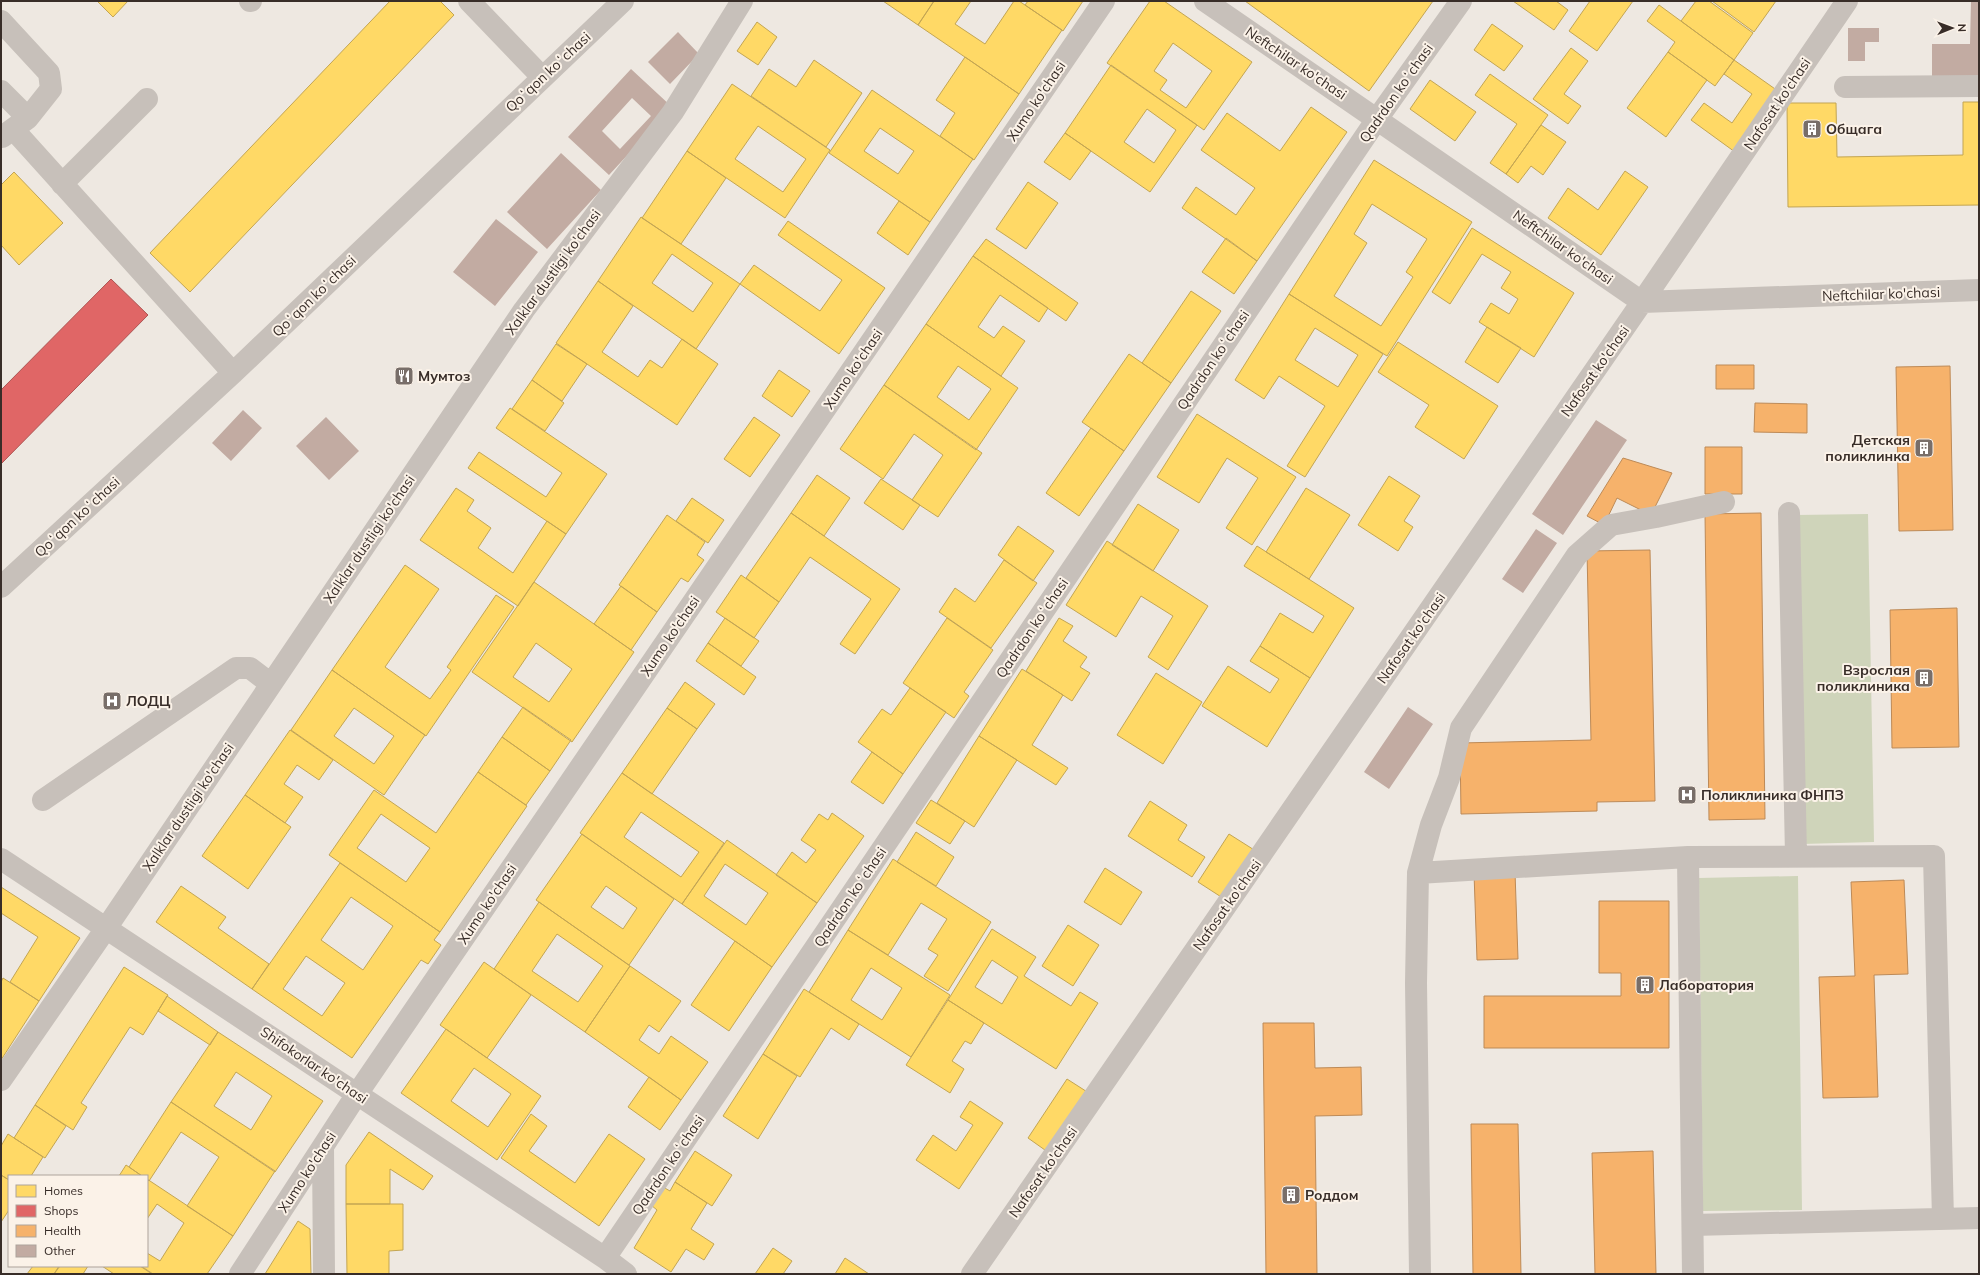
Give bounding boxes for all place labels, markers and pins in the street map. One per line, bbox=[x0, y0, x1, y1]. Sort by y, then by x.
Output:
building icon: Общага bbox=[1801, 118, 1823, 140]
place label: Общага bbox=[1826, 120, 1882, 138]
restaurant icon: Mумтоз bbox=[393, 365, 415, 387]
place label: Mумтоз bbox=[418, 367, 470, 385]
place label: Детская поликлинка bbox=[1825, 431, 1910, 465]
building icon: Детская поликлинка bbox=[1913, 437, 1935, 459]
place label: Взрослая поликлиника bbox=[1817, 661, 1910, 695]
building icon: Взрослая поликлиника bbox=[1913, 667, 1935, 689]
hospital icon: ЛОДЦ bbox=[101, 690, 123, 712]
place label: ЛОДЦ bbox=[126, 692, 171, 710]
hospital icon: Поликлиника ФНПЗ bbox=[1676, 784, 1698, 806]
place label: Поликлиника ФНПЗ bbox=[1701, 786, 1844, 804]
building icon: Лаборатория bbox=[1634, 974, 1656, 996]
place label: Лаборатория bbox=[1659, 976, 1754, 994]
building icon: Роддом bbox=[1280, 1184, 1302, 1206]
place label: Роддом bbox=[1305, 1186, 1359, 1204]

